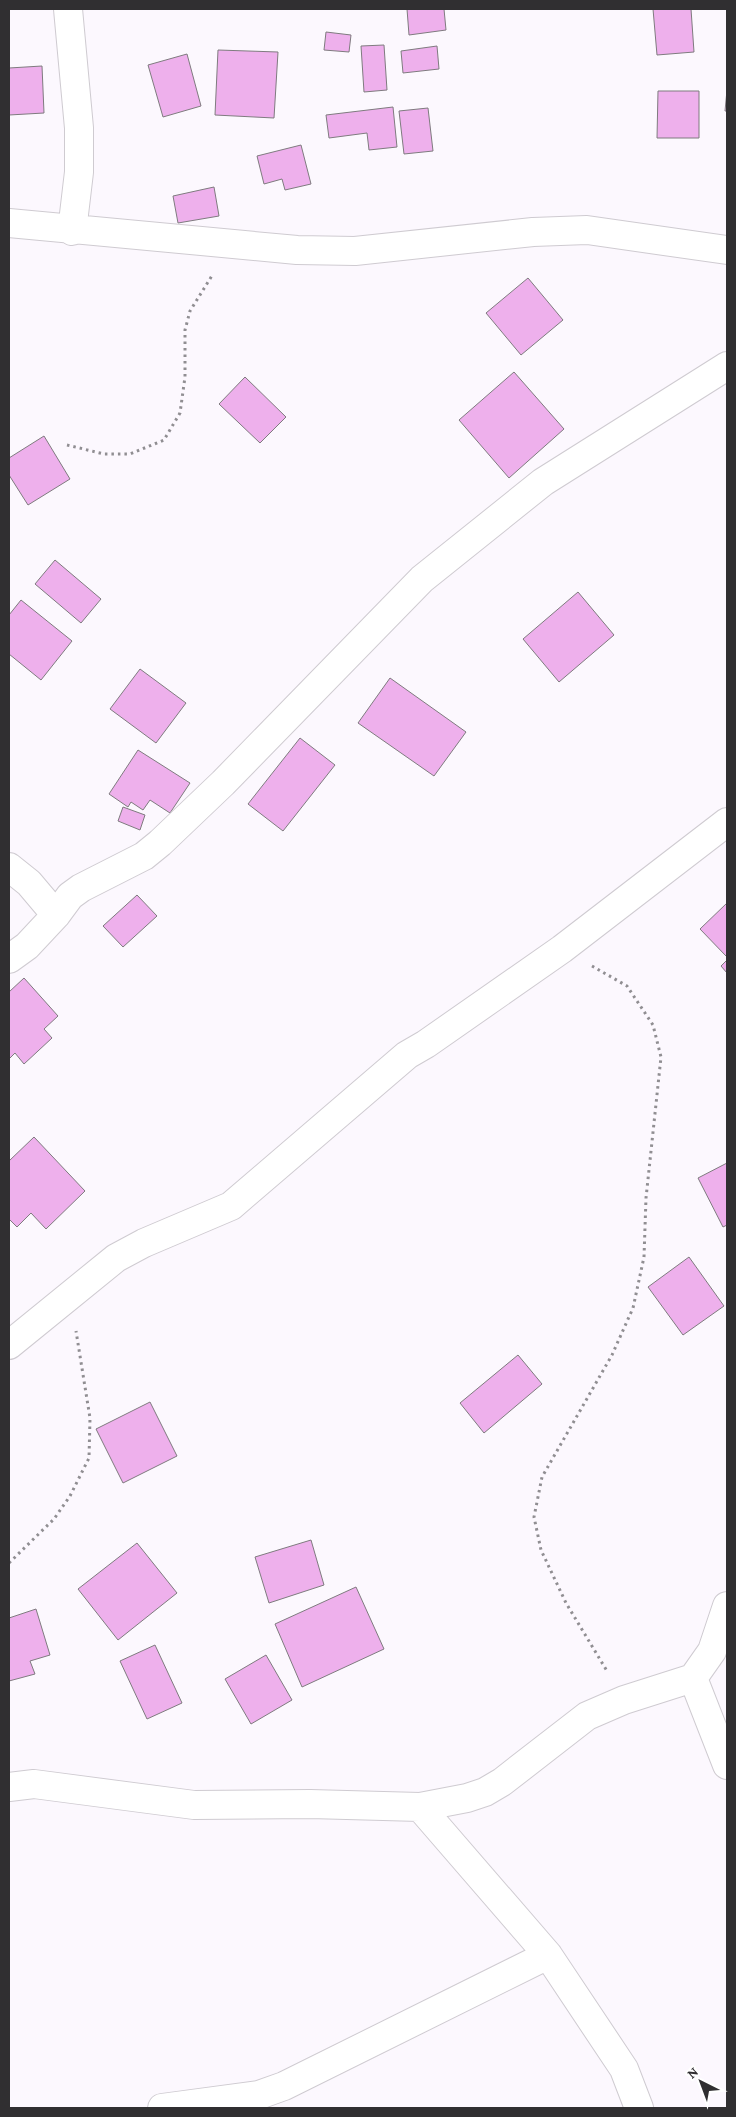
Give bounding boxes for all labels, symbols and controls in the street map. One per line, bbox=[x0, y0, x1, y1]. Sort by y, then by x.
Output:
north arrow bbox=[676, 2057, 726, 2107]
text: N bbox=[683, 2063, 702, 2081]

